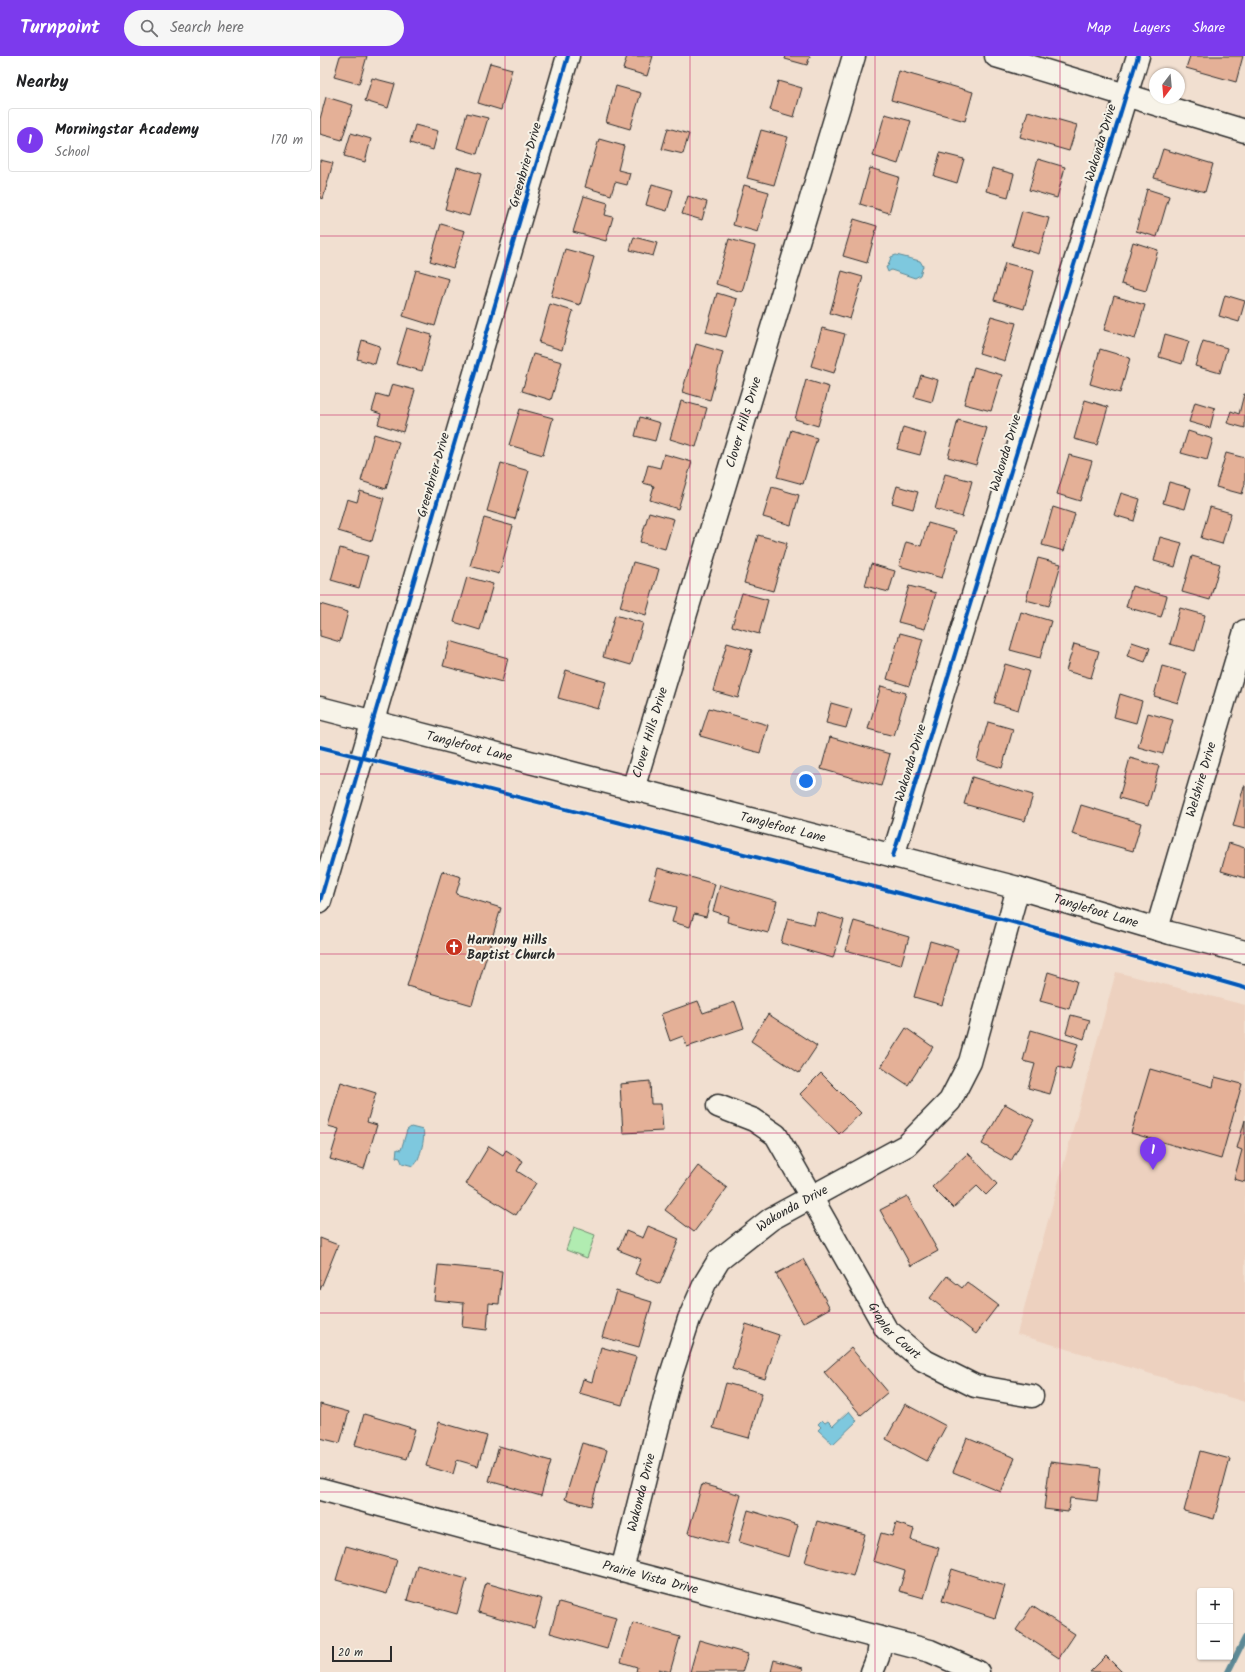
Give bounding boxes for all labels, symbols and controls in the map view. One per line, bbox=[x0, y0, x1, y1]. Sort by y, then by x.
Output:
search box bbox=[124, 10, 404, 46]
text: Turnpoint bbox=[20, 13, 100, 43]
text: Search here bbox=[170, 16, 244, 40]
icon: search bbox=[138, 17, 160, 39]
text: Map bbox=[1087, 17, 1111, 39]
text: Layers bbox=[1133, 17, 1171, 39]
text: Share bbox=[1193, 17, 1225, 39]
north arrow bbox=[1149, 68, 1185, 104]
text: Nearby bbox=[16, 69, 68, 96]
street label: Wakonda Drive bbox=[1079, 101, 1123, 184]
text: Morningstar Academy bbox=[55, 118, 199, 142]
street label: Greenbrier Drive bbox=[504, 120, 548, 210]
text: 1 bbox=[28, 130, 32, 151]
text: 170 m bbox=[271, 130, 303, 151]
text: School bbox=[55, 142, 90, 163]
street label: Clover Hills Drive bbox=[720, 374, 767, 470]
street label: Wakonda Drive bbox=[984, 411, 1028, 494]
street label: Greenbrier Drive bbox=[412, 430, 456, 520]
street label: Clover Hills Drive bbox=[626, 684, 674, 780]
street label: Wakonda Drive bbox=[889, 721, 933, 804]
street label: Tanglefoot Lane bbox=[424, 725, 515, 768]
street label: Welshire Drive bbox=[1180, 739, 1222, 819]
your location bbox=[796, 771, 816, 791]
street label: Tanglefoot Lane bbox=[738, 806, 828, 849]
street label: Tanglefoot Lane bbox=[1051, 888, 1141, 934]
place label: Harmony Hills Baptist Church bbox=[467, 930, 555, 966]
church icon: Harmony Hills Baptist Church bbox=[444, 937, 464, 957]
pin: 1 bbox=[1140, 1137, 1166, 1170]
street label: Wakonda Drive bbox=[752, 1179, 832, 1237]
street label: Grapler Court bbox=[862, 1298, 926, 1365]
street label: Wakonda Drive bbox=[621, 1451, 661, 1534]
street label: Prairie Vista Drive bbox=[600, 1555, 701, 1600]
map controls bbox=[1197, 1588, 1233, 1660]
button: + bbox=[1197, 1588, 1233, 1624]
button: − bbox=[1197, 1624, 1233, 1660]
scale bar bbox=[332, 1644, 392, 1663]
text: 20 m bbox=[338, 1644, 363, 1662]

